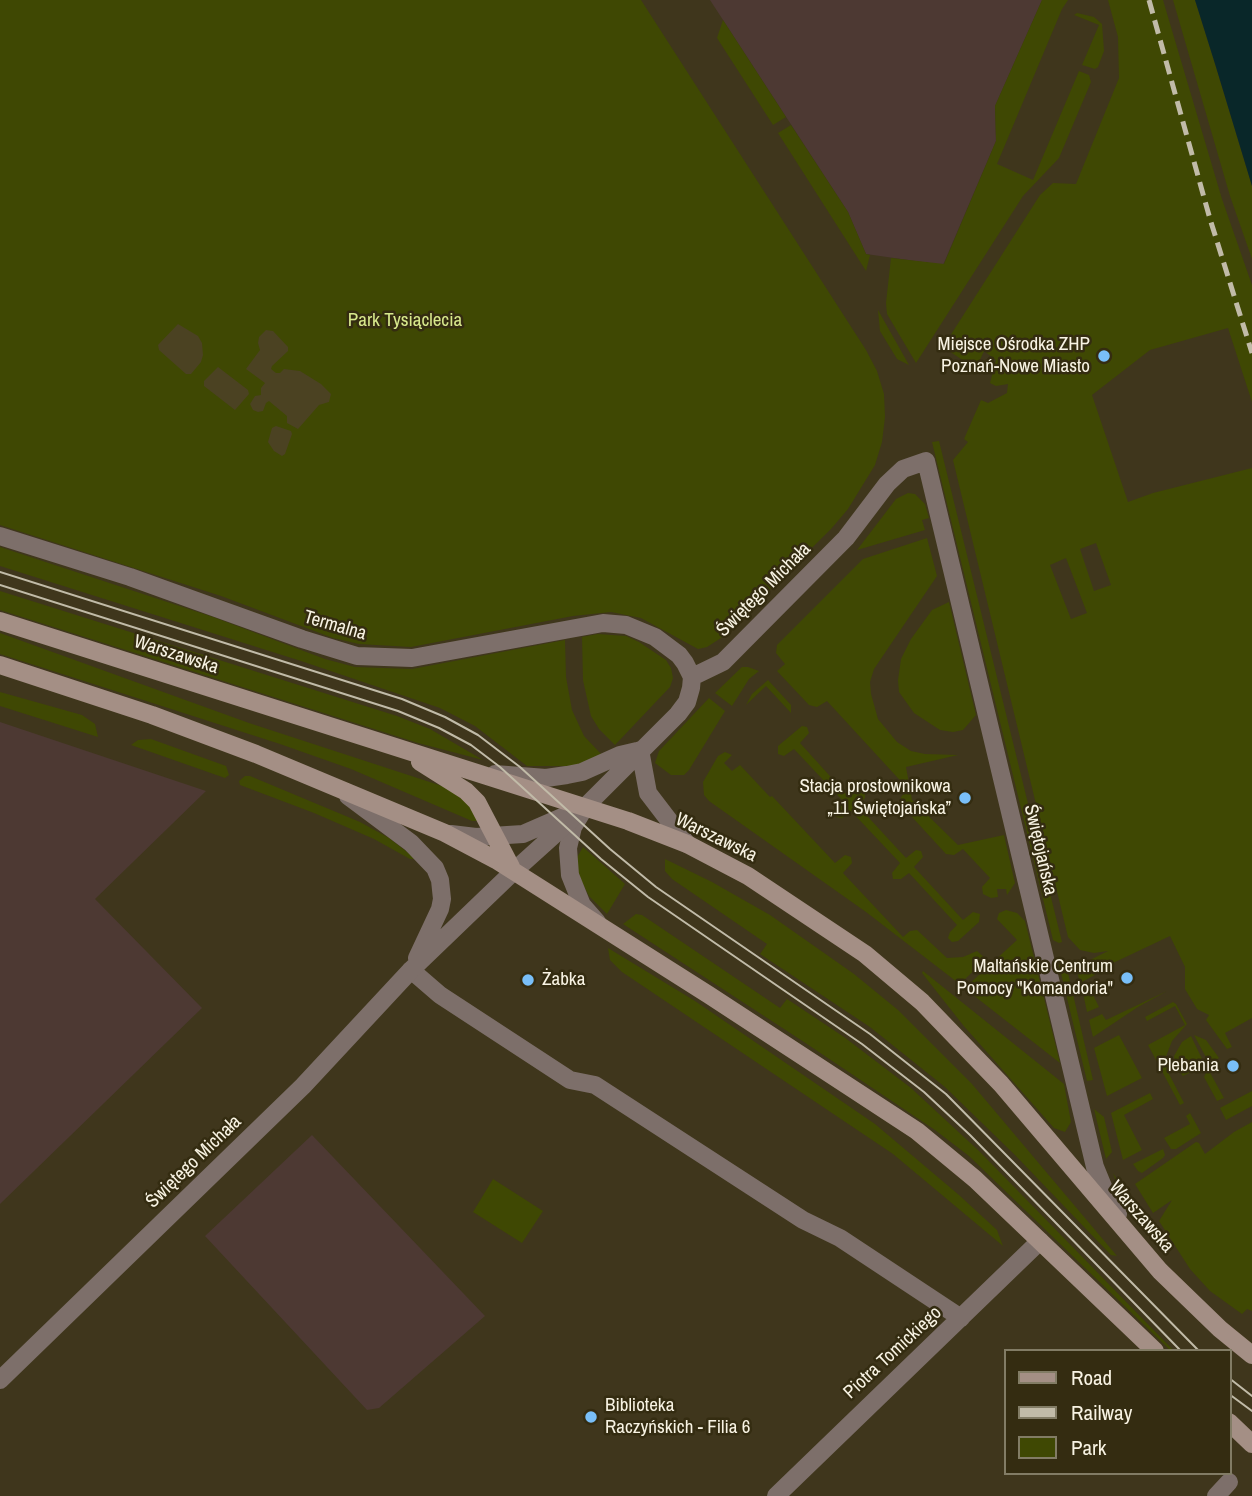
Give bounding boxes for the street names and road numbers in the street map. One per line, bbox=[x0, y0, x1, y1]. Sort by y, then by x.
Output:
street label: Świętego Michała bbox=[712, 538, 816, 642]
street label: Termalna bbox=[301, 606, 369, 646]
street label: Warszawska bbox=[131, 631, 221, 679]
street label: Świętojańska bbox=[1018, 802, 1062, 898]
street label: Warszawska bbox=[672, 809, 760, 867]
street label: Świętego Michała bbox=[142, 1111, 246, 1213]
street label: Warszawska bbox=[1104, 1176, 1178, 1258]
street label: Piotra Tomickiego bbox=[839, 1302, 947, 1404]

